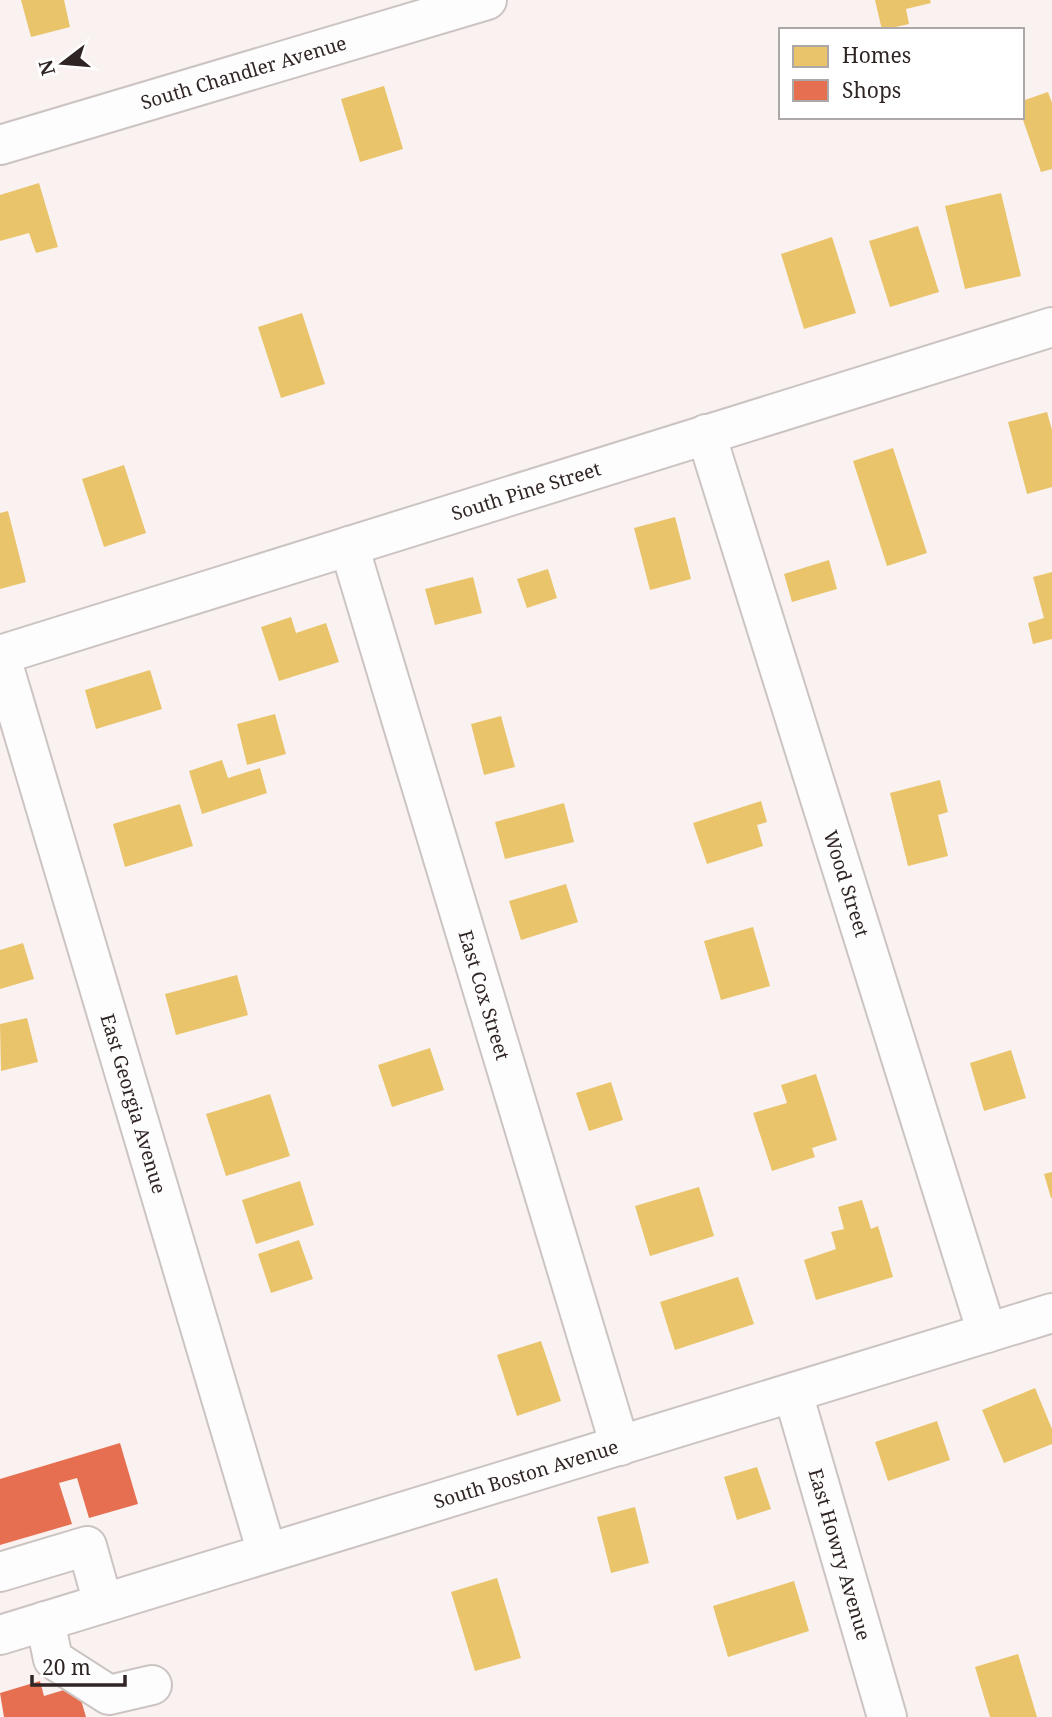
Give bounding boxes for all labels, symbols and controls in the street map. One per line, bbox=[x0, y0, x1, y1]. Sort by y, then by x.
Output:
north arrow bbox=[28, 28, 98, 98]
legend bbox=[779, 28, 1024, 119]
street label: South Chandler Avenue bbox=[137, 30, 349, 115]
text: Homes bbox=[842, 41, 911, 69]
text: N bbox=[32, 57, 61, 78]
text: Shops bbox=[842, 76, 901, 104]
street label: South Pine Street bbox=[448, 455, 604, 526]
street label: Wood Street bbox=[818, 827, 875, 940]
street label: East Cox Street bbox=[452, 927, 516, 1063]
street label: East Georgia Avenue bbox=[95, 1011, 173, 1197]
street label: South Boston Avenue bbox=[430, 1434, 622, 1515]
street label: East Howry Avenue bbox=[803, 1465, 877, 1643]
scale bar bbox=[32, 1644, 124, 1688]
text: 20 m bbox=[42, 1653, 91, 1681]

